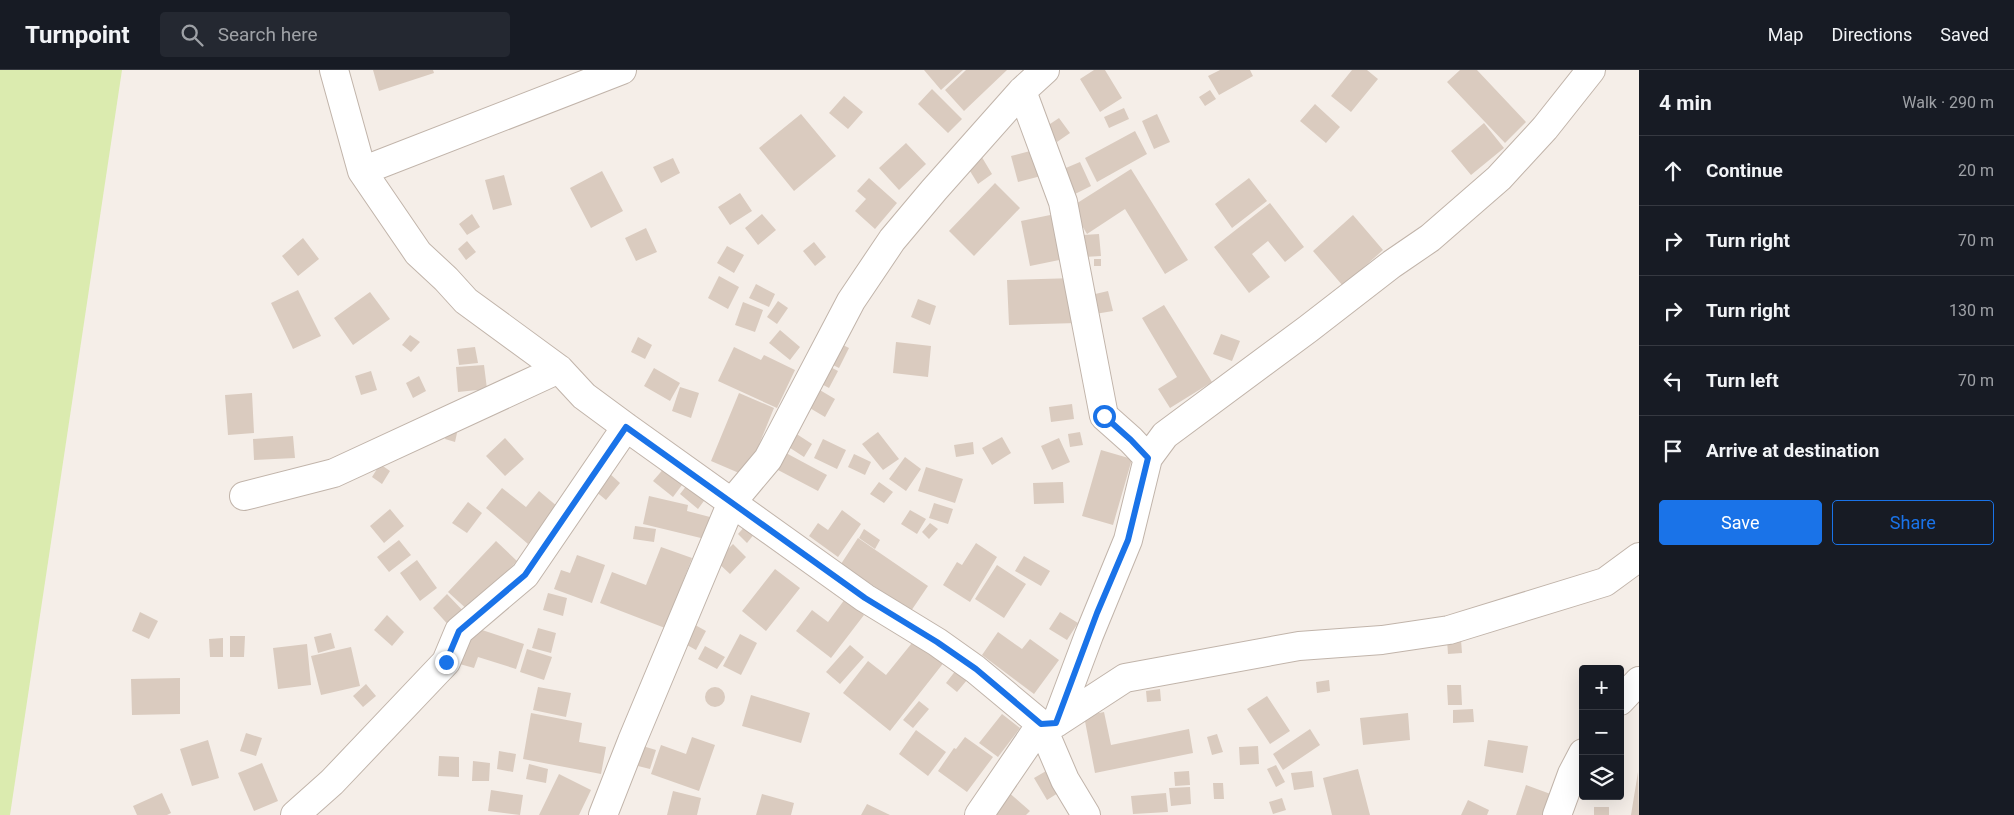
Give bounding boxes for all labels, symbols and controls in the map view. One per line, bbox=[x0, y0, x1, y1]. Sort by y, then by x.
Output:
search box bbox=[160, 12, 510, 57]
text: Turnpoint bbox=[25, 21, 130, 49]
icon: search bbox=[178, 21, 206, 49]
text: Search here bbox=[218, 23, 318, 46]
text: Map bbox=[1768, 24, 1803, 45]
text: Directions bbox=[1831, 24, 1912, 45]
text: Saved bbox=[1940, 24, 1989, 45]
text: 4 min bbox=[1659, 91, 1712, 115]
text: Walk · 290 m bbox=[1902, 93, 1994, 112]
icon: ahead bbox=[1659, 157, 1687, 185]
text: Continue bbox=[1706, 159, 1783, 182]
text: 20 m bbox=[1958, 161, 1994, 180]
icon: right bbox=[1659, 227, 1687, 255]
text: Turn right bbox=[1706, 229, 1790, 252]
text: 70 m bbox=[1958, 231, 1994, 250]
icon: right bbox=[1659, 297, 1687, 325]
text: Turn right bbox=[1706, 299, 1790, 322]
text: 130 m bbox=[1949, 301, 1994, 320]
icon: left bbox=[1659, 367, 1687, 395]
text: Turn left bbox=[1706, 369, 1779, 392]
text: 70 m bbox=[1958, 371, 1994, 390]
route start bbox=[1093, 405, 1116, 428]
icon: arrive bbox=[1659, 437, 1687, 465]
text: Arrive at destination bbox=[1706, 439, 1879, 462]
button: Save bbox=[1659, 500, 1822, 545]
button: Share bbox=[1832, 500, 1994, 545]
route end bbox=[435, 651, 458, 674]
map controls bbox=[1579, 665, 1624, 800]
button: + bbox=[1579, 665, 1624, 710]
button: − bbox=[1579, 710, 1624, 755]
button: layers bbox=[1579, 755, 1624, 800]

